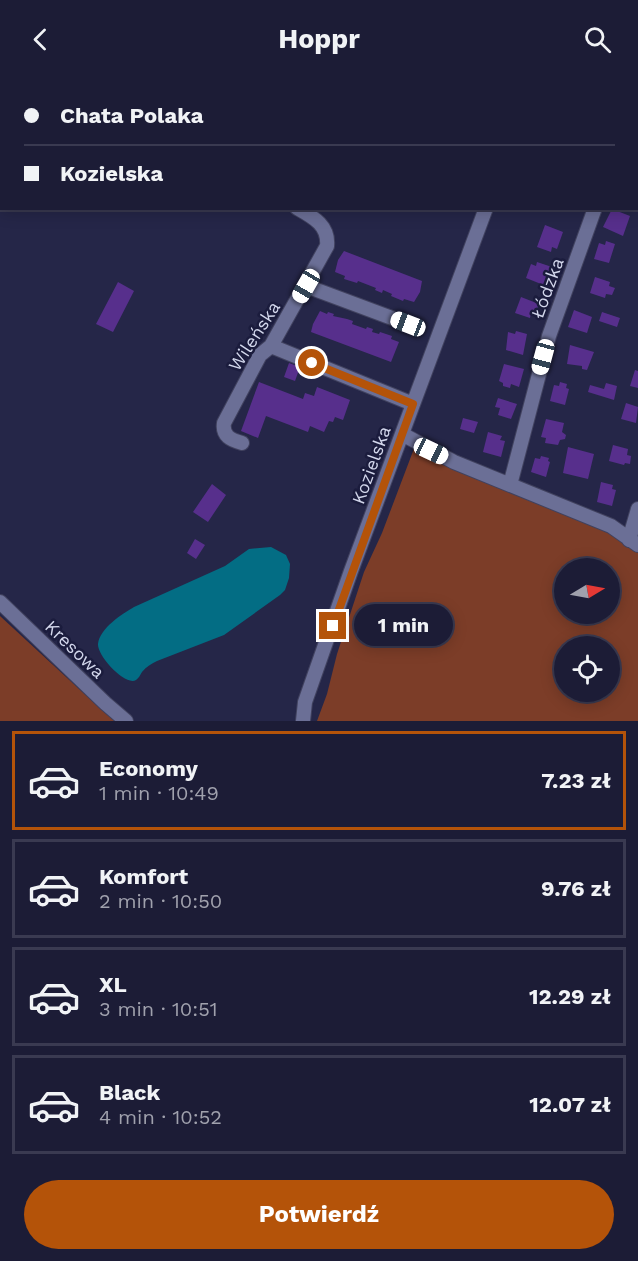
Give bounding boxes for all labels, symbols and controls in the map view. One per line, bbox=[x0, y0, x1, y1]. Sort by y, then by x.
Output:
icon: back bbox=[24, 23, 57, 56]
text: Hoppr bbox=[278, 23, 360, 55]
icon: search bbox=[581, 23, 614, 56]
text: Chata Polaka bbox=[60, 103, 204, 128]
text: Kozielska bbox=[60, 161, 163, 186]
street label: Łódzka bbox=[526, 255, 568, 321]
car bbox=[289, 266, 323, 306]
street label: Wileńska bbox=[224, 297, 284, 375]
car bbox=[388, 309, 428, 339]
car bbox=[530, 337, 556, 377]
route start bbox=[298, 349, 325, 376]
street label: Kozielska bbox=[347, 423, 395, 507]
car bbox=[411, 435, 451, 467]
north arrow bbox=[554, 558, 620, 624]
map controls bbox=[554, 558, 620, 702]
callout: 1 min bbox=[354, 605, 453, 647]
route end bbox=[319, 612, 346, 639]
text: 1 min bbox=[378, 613, 429, 637]
street label: Kresowa bbox=[41, 616, 109, 682]
button: locate bbox=[554, 636, 620, 702]
icon: car bbox=[27, 754, 81, 808]
text: Economy bbox=[99, 756, 198, 781]
text: 7.23 zł bbox=[541, 768, 611, 793]
text: 1 min · 10:49 bbox=[99, 781, 219, 805]
icon: car bbox=[27, 862, 81, 916]
text: Komfort bbox=[99, 864, 188, 889]
text: 9.76 zł bbox=[541, 876, 611, 901]
text: 2 min · 10:50 bbox=[99, 889, 222, 913]
icon: car bbox=[27, 970, 81, 1024]
text: XL bbox=[99, 972, 127, 997]
text: 12.29 zł bbox=[529, 984, 611, 1009]
text: 3 min · 10:51 bbox=[99, 997, 218, 1021]
icon: car bbox=[27, 1078, 81, 1132]
text: Black bbox=[99, 1080, 160, 1105]
text: 12.07 zł bbox=[529, 1092, 611, 1117]
text: 4 min · 10:52 bbox=[99, 1105, 222, 1129]
button: Potwierdź bbox=[24, 1180, 614, 1249]

